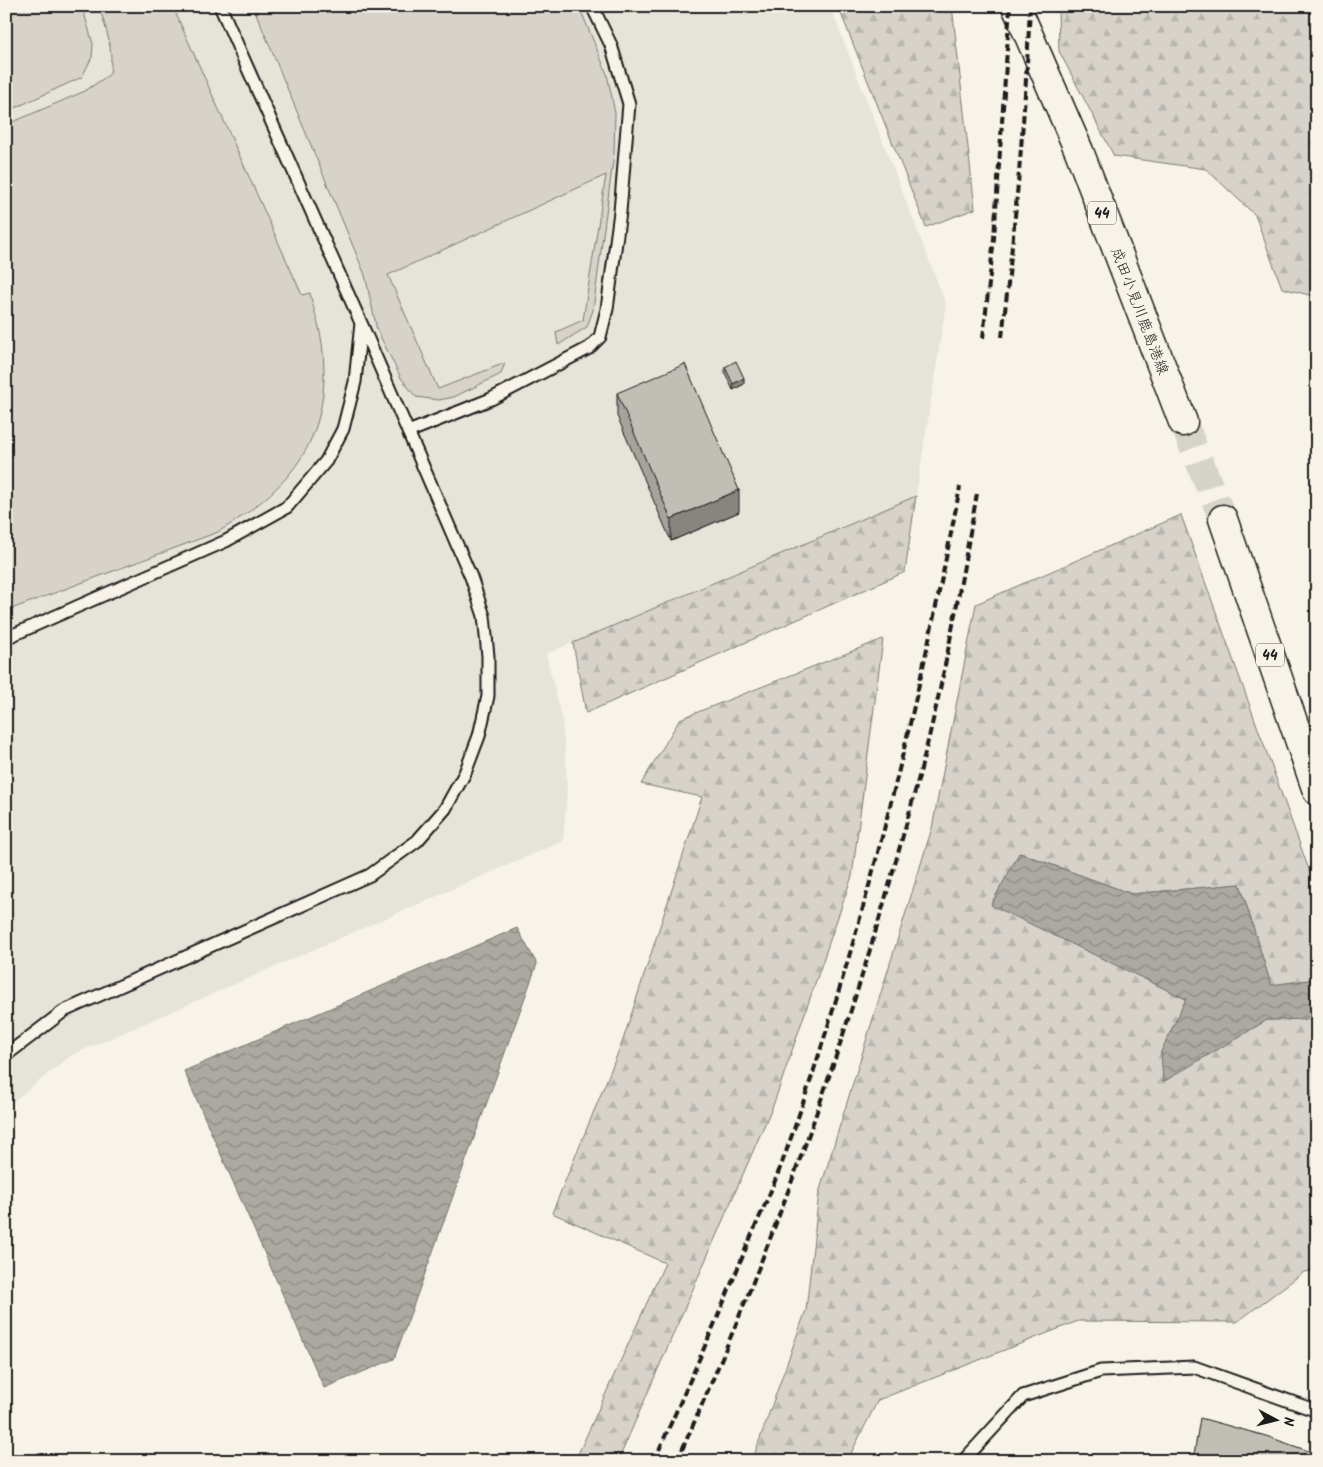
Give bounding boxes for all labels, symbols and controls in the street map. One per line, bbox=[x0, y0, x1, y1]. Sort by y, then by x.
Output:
road number: 44 bbox=[1088, 202, 1116, 224]
street label: 成田小見川鹿島港線 bbox=[1104, 244, 1174, 379]
road number: 44 bbox=[1256, 644, 1284, 666]
north arrow bbox=[1250, 1394, 1300, 1444]
text: N bbox=[1276, 1416, 1299, 1427]

